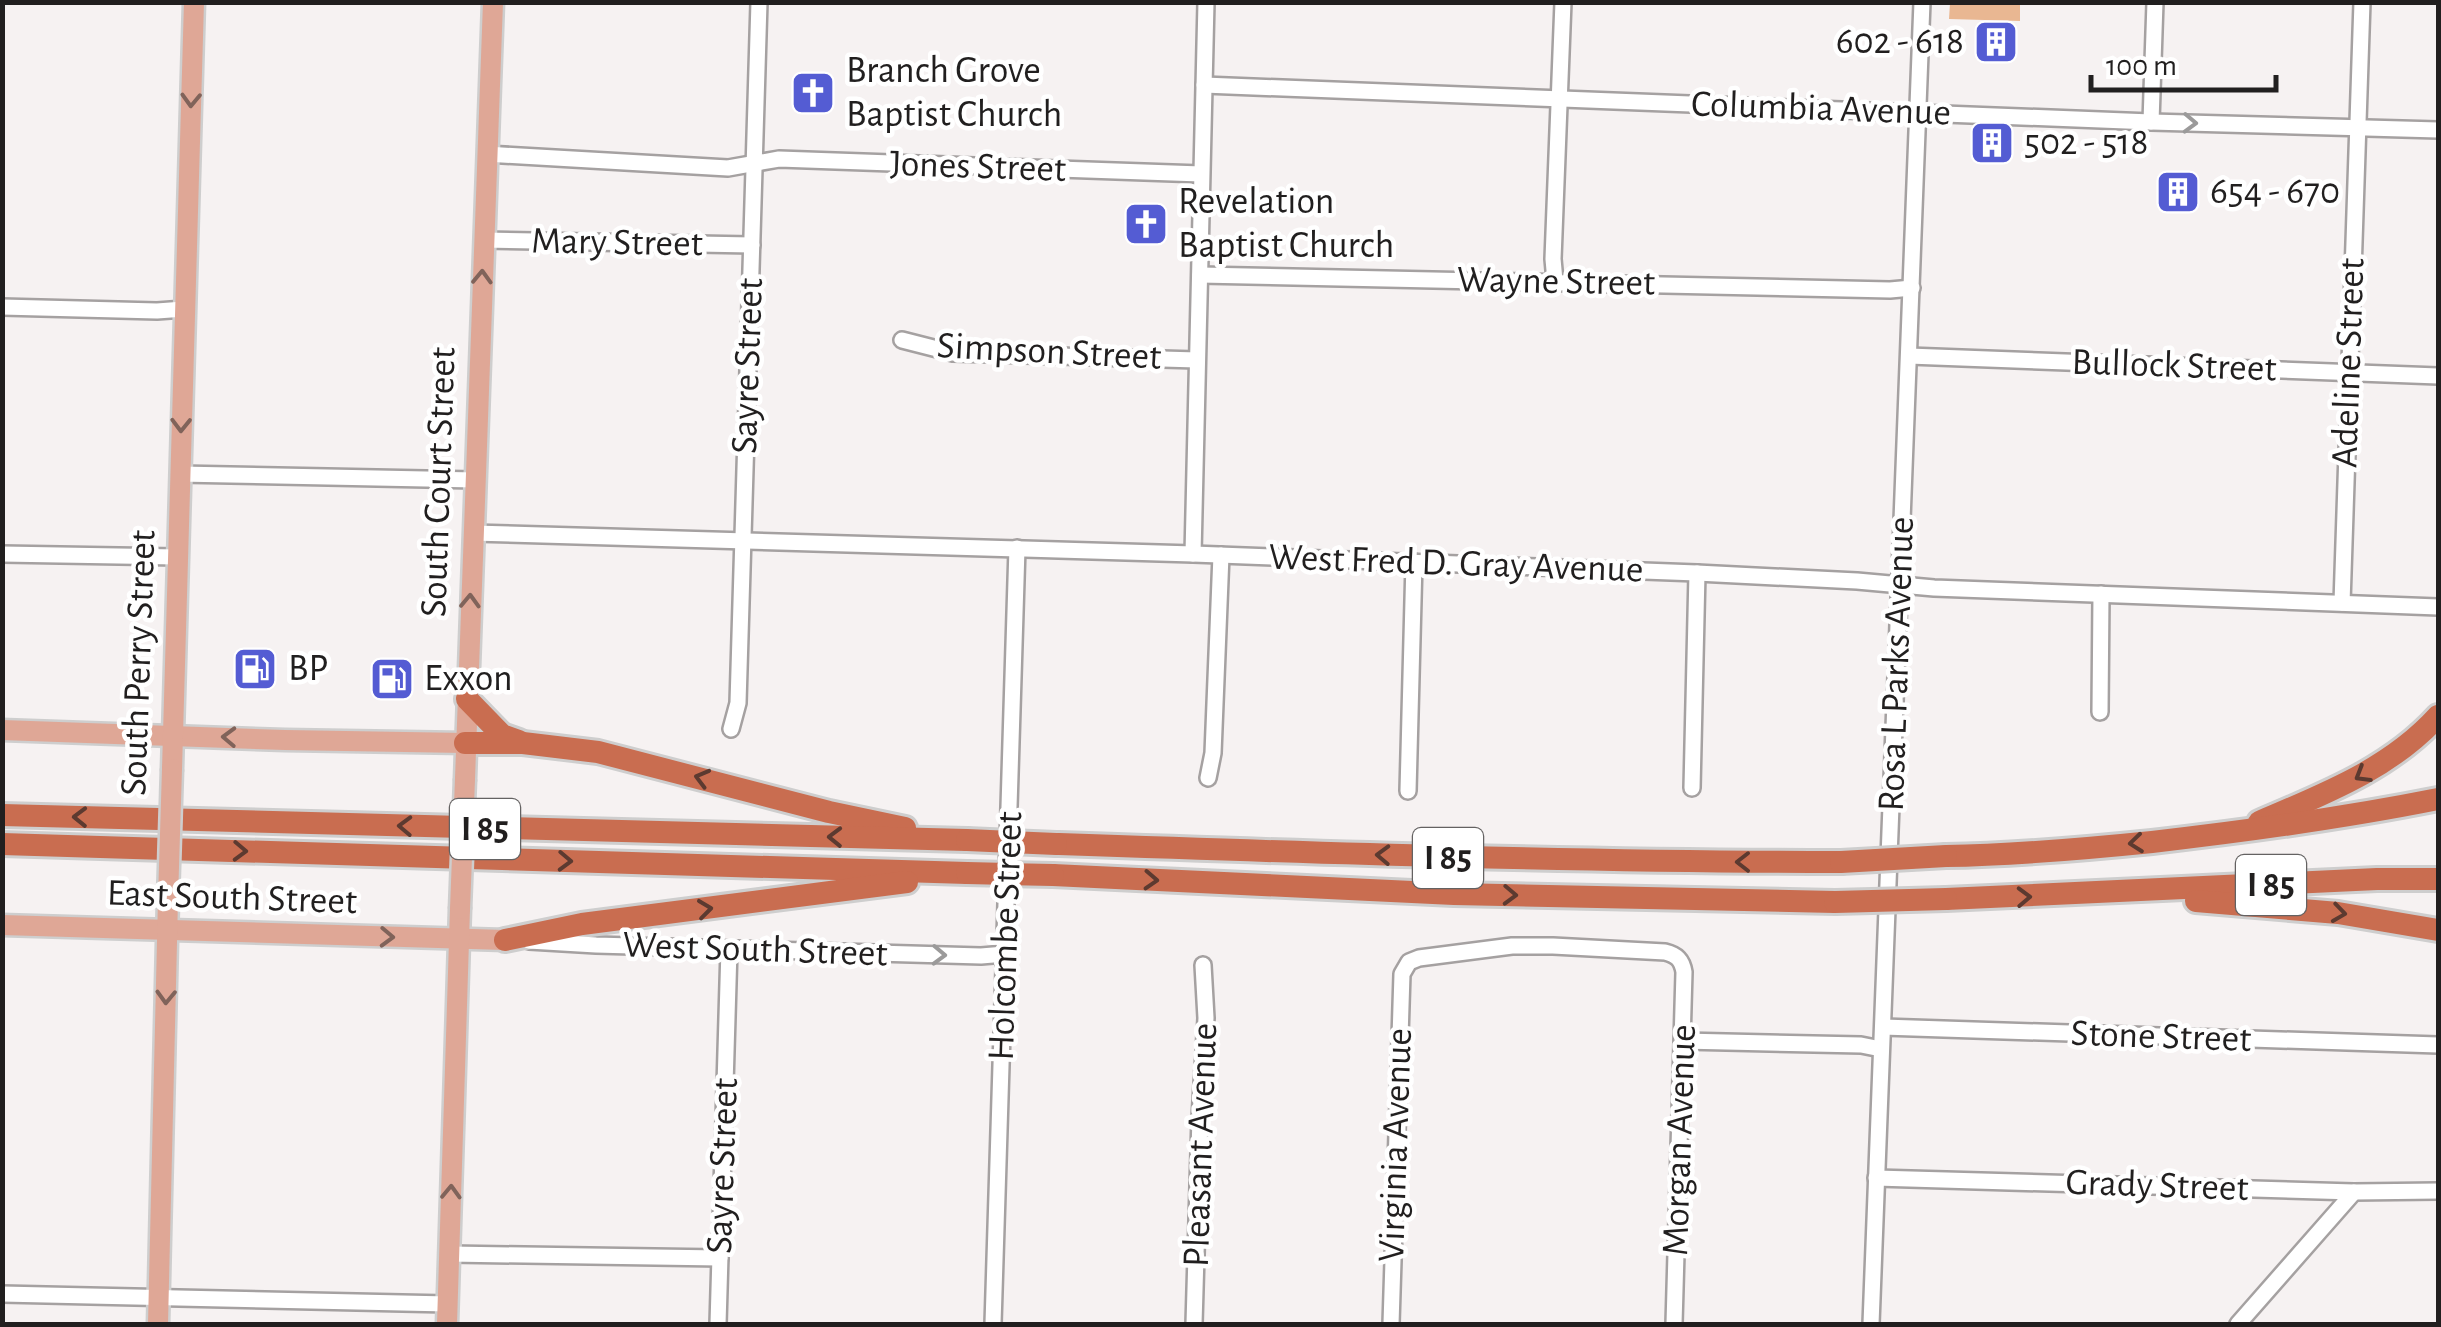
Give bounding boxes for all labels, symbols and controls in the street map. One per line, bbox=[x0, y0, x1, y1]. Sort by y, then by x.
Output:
building icon: 602 - 618 bbox=[1973, 19, 2019, 65]
place label: 602 - 618 bbox=[1836, 23, 1964, 61]
scale bar bbox=[2091, 30, 2276, 92]
text: 100 m bbox=[2106, 51, 2177, 81]
place label: Branch Grove Baptist Church bbox=[846, 52, 1062, 134]
church icon: Branch Grove Baptist Church bbox=[790, 70, 836, 116]
street label: Columbia Avenue bbox=[1691, 85, 1951, 133]
one-way arrow bbox=[181, 92, 202, 108]
one-way arrow bbox=[2183, 113, 2199, 134]
building icon: 502 - 518 bbox=[1969, 120, 2015, 166]
place label: 502 - 518 bbox=[2024, 124, 2148, 162]
street label: Jones Street bbox=[889, 145, 1067, 189]
building icon: 654 - 670 bbox=[2155, 169, 2201, 215]
place label: 654 - 670 bbox=[2210, 173, 2340, 211]
place label: Revelation Baptist Church bbox=[1178, 183, 1394, 265]
church icon: Revelation Baptist Church bbox=[1123, 201, 1169, 247]
street label: Mary Street bbox=[531, 223, 703, 263]
street label: Adeline Street bbox=[2326, 257, 2372, 469]
street label: Wayne Street bbox=[1457, 261, 1655, 303]
one-way arrow bbox=[471, 268, 492, 284]
street label: Sayre Street bbox=[726, 277, 770, 455]
street label: Simpson Street bbox=[936, 327, 1162, 377]
street label: Bullock Street bbox=[2071, 343, 2277, 389]
street label: South Court Street bbox=[415, 346, 463, 618]
one-way arrow bbox=[170, 417, 191, 433]
street label: Rosa L Parks Avenue bbox=[1873, 516, 1921, 812]
street label: South Perry Street bbox=[115, 529, 163, 797]
street label: West Fred D. Gray Avenue bbox=[1268, 538, 1644, 590]
one-way arrow bbox=[460, 593, 481, 609]
fuel station icon: BP bbox=[232, 646, 278, 692]
place label: BP bbox=[288, 650, 328, 688]
fuel station icon: Exxon bbox=[369, 656, 415, 702]
place label: Exxon bbox=[424, 660, 513, 698]
one-way arrow bbox=[220, 727, 236, 748]
one-way arrow bbox=[2355, 763, 2373, 782]
one-way arrow bbox=[694, 768, 711, 789]
road number: I 85 bbox=[450, 799, 520, 859]
one-way arrow bbox=[72, 807, 88, 828]
street label: Holcombe Street bbox=[983, 811, 1029, 1061]
one-way arrow bbox=[397, 816, 413, 837]
one-way arrow bbox=[826, 826, 842, 848]
road number: I 85 bbox=[1413, 828, 1483, 888]
one-way arrow bbox=[2128, 832, 2144, 853]
one-way arrow bbox=[232, 840, 248, 861]
one-way arrow bbox=[1375, 845, 1391, 866]
one-way arrow bbox=[557, 851, 573, 872]
one-way arrow bbox=[1735, 851, 1750, 873]
road number: I 85 bbox=[2236, 855, 2306, 915]
one-way arrow bbox=[1143, 869, 1159, 890]
street label: East South Street bbox=[106, 875, 358, 921]
one-way arrow bbox=[1503, 885, 1519, 906]
one-way arrow bbox=[2017, 887, 2033, 908]
one-way arrow bbox=[697, 899, 713, 920]
one-way arrow bbox=[2331, 902, 2348, 923]
street label: West South Street bbox=[622, 926, 888, 974]
one-way arrow bbox=[379, 927, 395, 948]
one-way arrow bbox=[931, 944, 947, 965]
one-way arrow bbox=[155, 989, 176, 1005]
street label: Stone Street bbox=[2070, 1015, 2252, 1059]
street label: Pleasant Avenue bbox=[1178, 1022, 1224, 1268]
street label: Morgan Avenue bbox=[1657, 1024, 1703, 1256]
street label: Virginia Avenue bbox=[1373, 1027, 1419, 1263]
street label: Sayre Street bbox=[701, 1077, 745, 1255]
street label: Grady Street bbox=[2065, 1164, 2249, 1208]
one-way arrow bbox=[441, 1184, 462, 1200]

